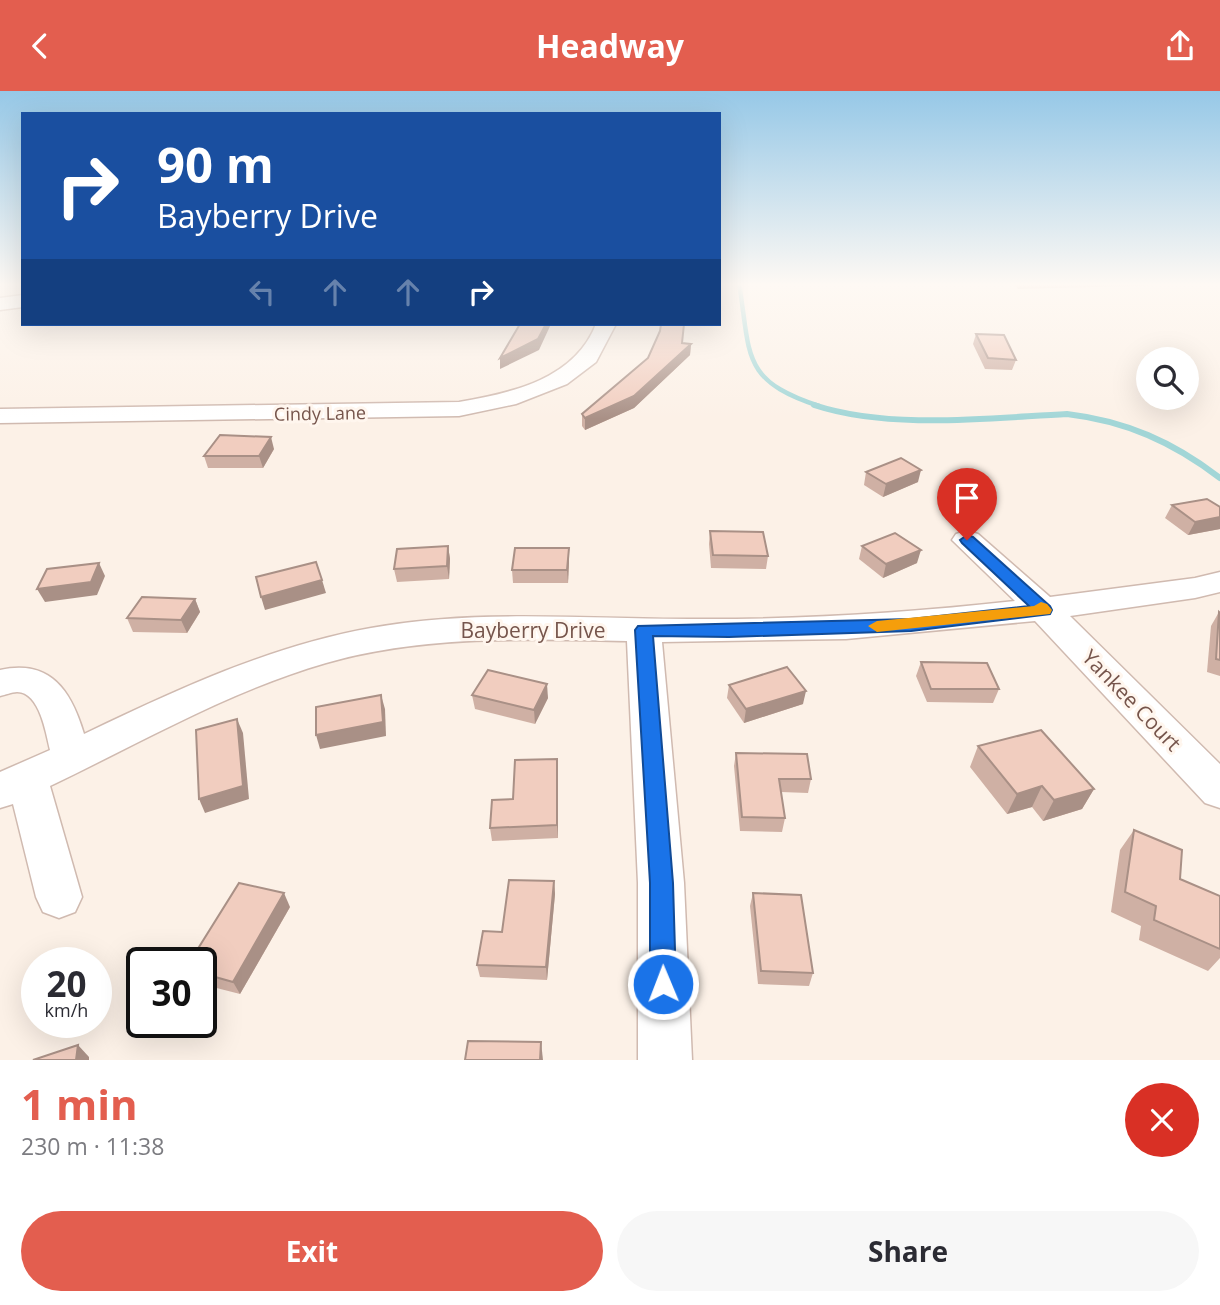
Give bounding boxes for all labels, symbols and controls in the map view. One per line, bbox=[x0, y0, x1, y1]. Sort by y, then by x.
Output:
text: Headway bbox=[536, 24, 684, 67]
icon: back bbox=[21, 27, 59, 65]
icon: share bbox=[1161, 27, 1199, 65]
text: 90 m bbox=[157, 131, 274, 197]
icon: right bbox=[42, 140, 133, 231]
text: Bayberry Drive bbox=[157, 194, 378, 237]
icon: left bbox=[243, 273, 281, 311]
icon: ahead bbox=[316, 273, 354, 311]
icon: ahead bbox=[389, 273, 427, 311]
icon: right bbox=[462, 273, 500, 311]
map controls bbox=[1136, 347, 1199, 410]
button: search bbox=[1136, 347, 1199, 410]
street label: Cindy Lane bbox=[274, 400, 366, 426]
pin bbox=[937, 468, 997, 540]
icon: arrive bbox=[948, 479, 986, 517]
street label: Bayberry Drive bbox=[461, 616, 605, 644]
street label: Yankee Court bbox=[1076, 643, 1188, 757]
speed limit sign: 30 bbox=[126, 947, 217, 1038]
position arrow bbox=[626, 947, 700, 1021]
text: 20 bbox=[46, 960, 87, 1007]
text: km/h bbox=[45, 998, 88, 1022]
text: 1 min bbox=[21, 1075, 138, 1132]
button: close bbox=[1125, 1083, 1199, 1157]
text: 230 m · 11:38 bbox=[21, 1130, 164, 1162]
button: Exit bbox=[21, 1211, 603, 1291]
button: Share bbox=[617, 1211, 1199, 1291]

